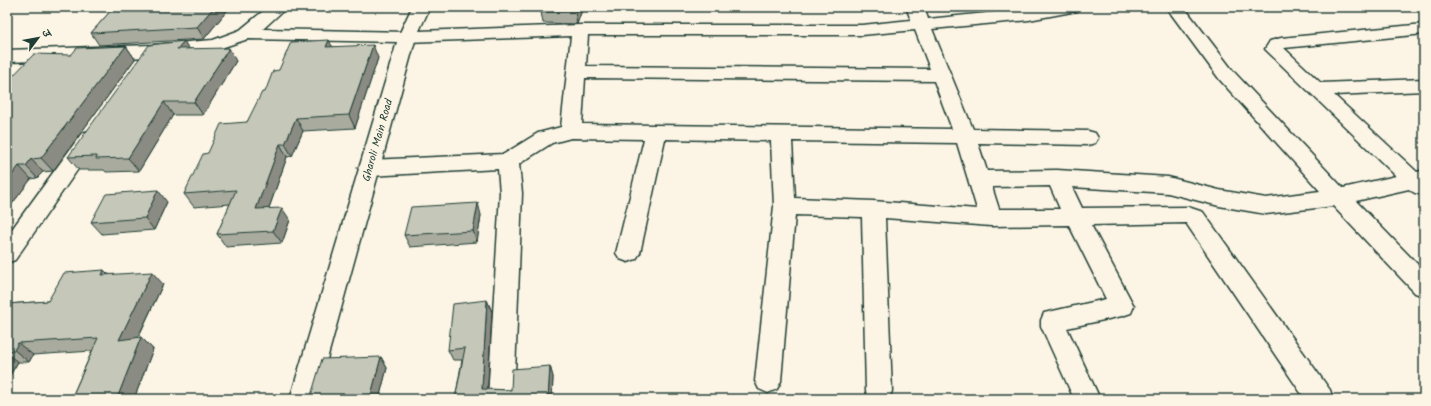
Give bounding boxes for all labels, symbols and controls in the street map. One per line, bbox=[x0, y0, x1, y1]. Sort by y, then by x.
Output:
north arrow bbox=[18, 18, 58, 58]
text: उ bbox=[36, 26, 56, 43]
street label: Gharoli Main Road bbox=[358, 97, 398, 184]

